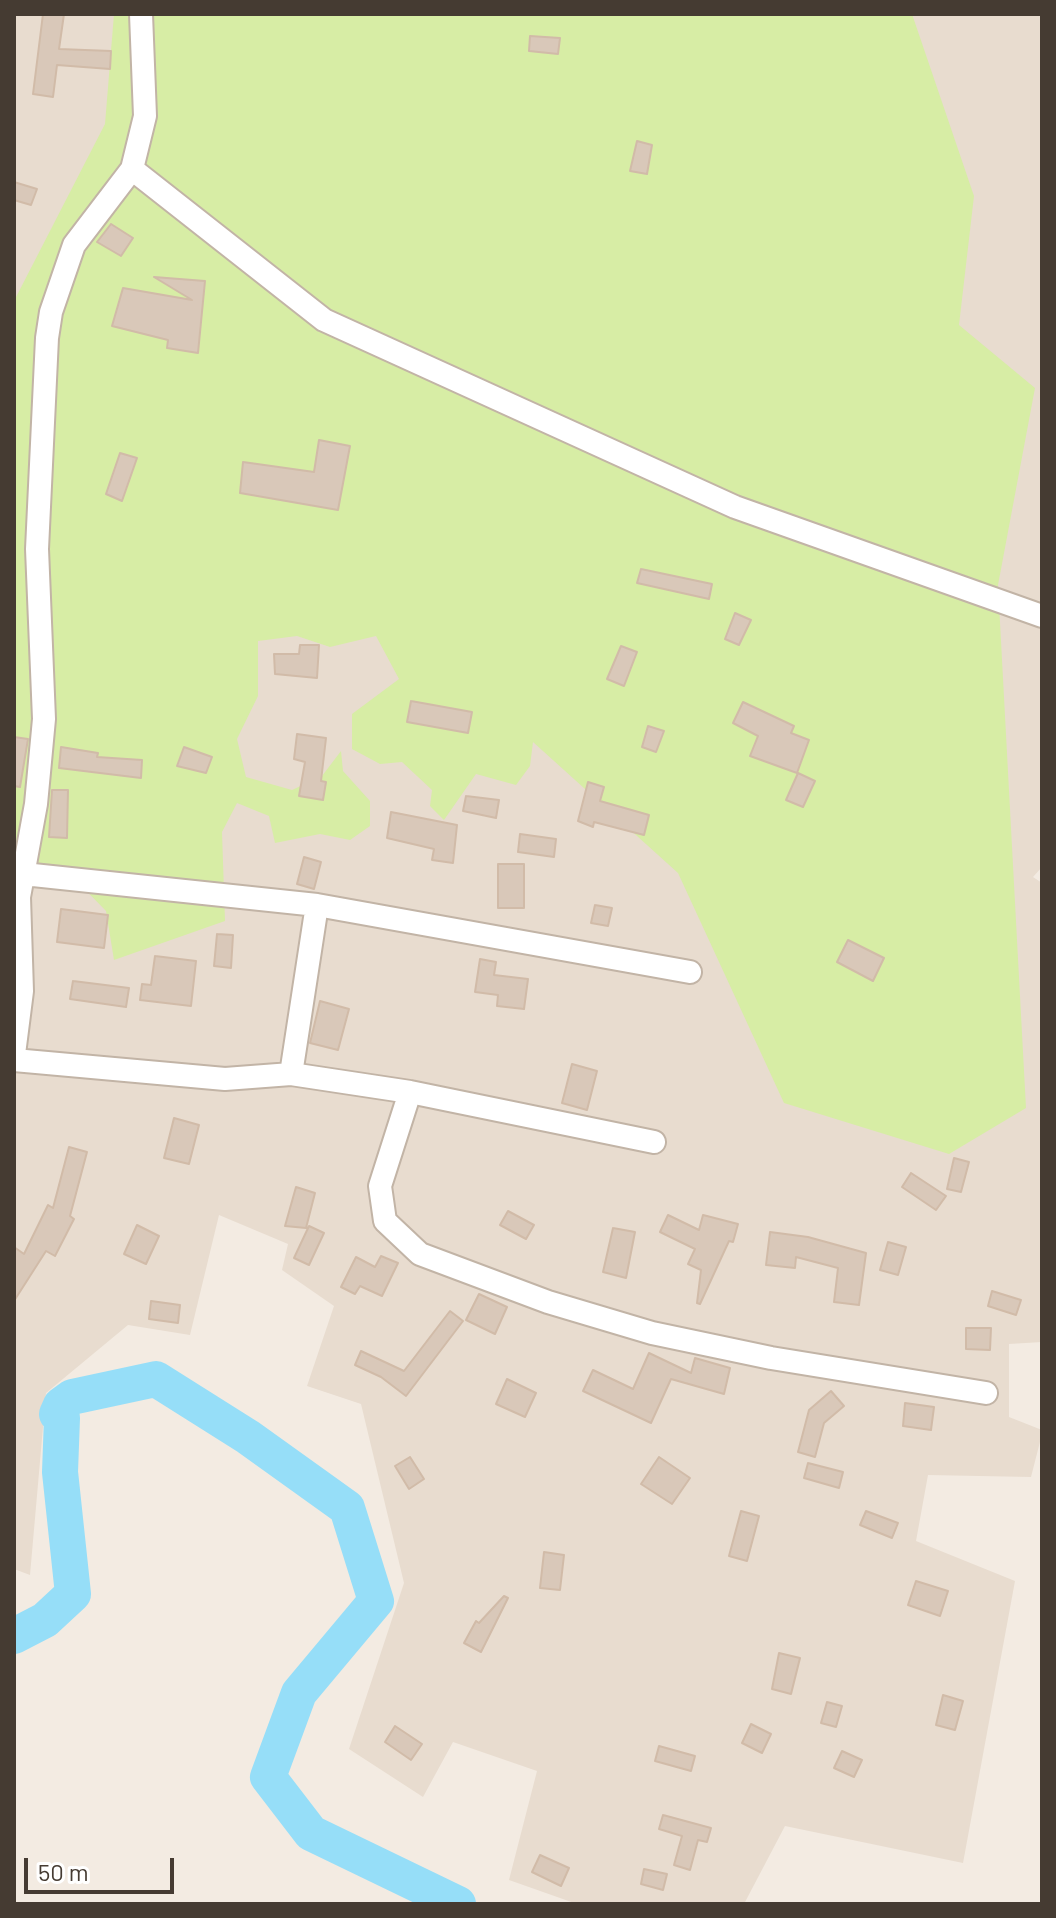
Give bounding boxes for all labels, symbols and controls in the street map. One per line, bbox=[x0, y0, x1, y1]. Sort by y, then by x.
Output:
scale bar bbox=[28, 1842, 178, 1892]
text: 50 m bbox=[38, 1857, 89, 1886]

